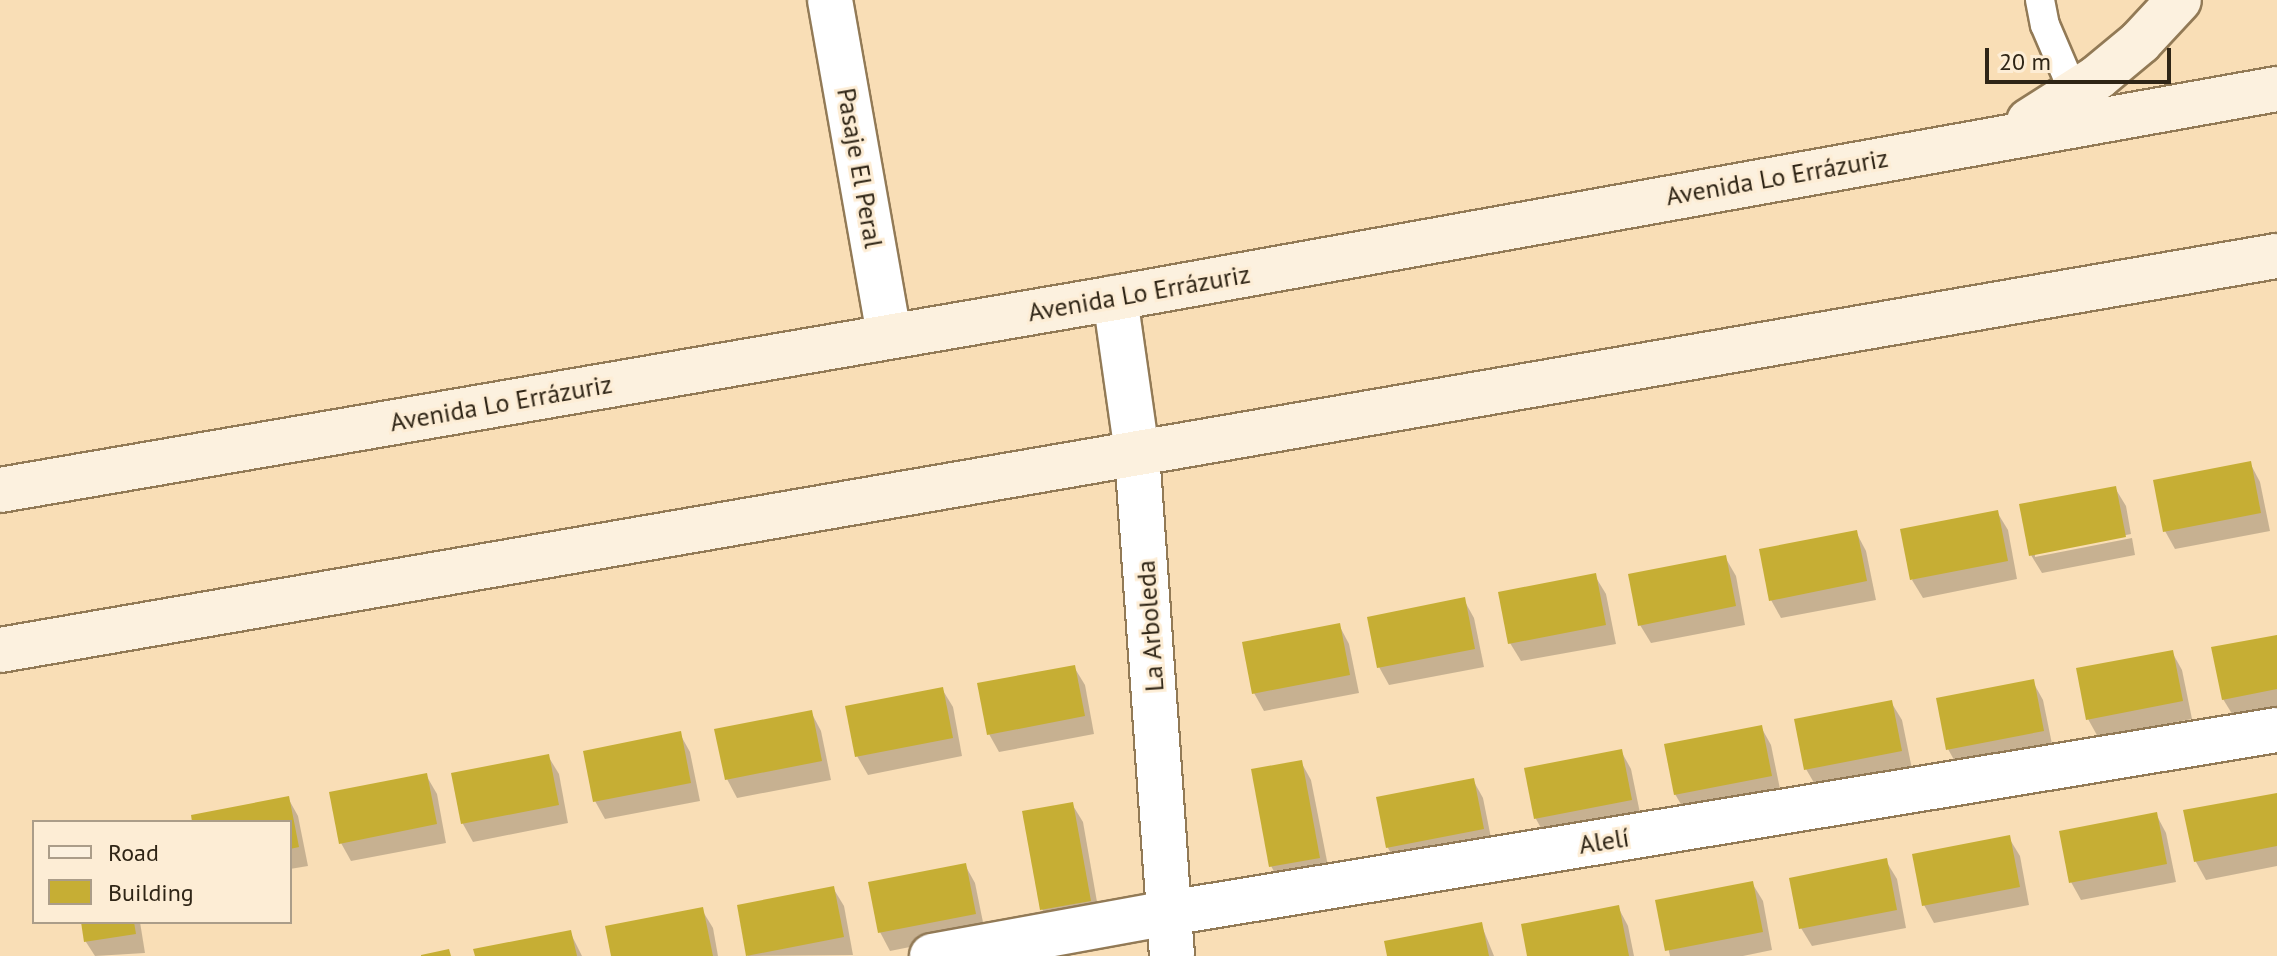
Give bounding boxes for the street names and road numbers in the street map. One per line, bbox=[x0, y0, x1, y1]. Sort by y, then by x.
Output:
street label: Pasaje El Peral bbox=[831, 85, 889, 251]
street label: Avenida Lo Errázuriz bbox=[1663, 142, 1891, 212]
street label: Avenida Lo Errázuriz bbox=[1025, 258, 1253, 328]
street label: Avenida Lo Errázuriz bbox=[387, 368, 615, 438]
street label: La Arboleda bbox=[1130, 559, 1170, 693]
street label: Alelí bbox=[1577, 822, 1631, 860]

